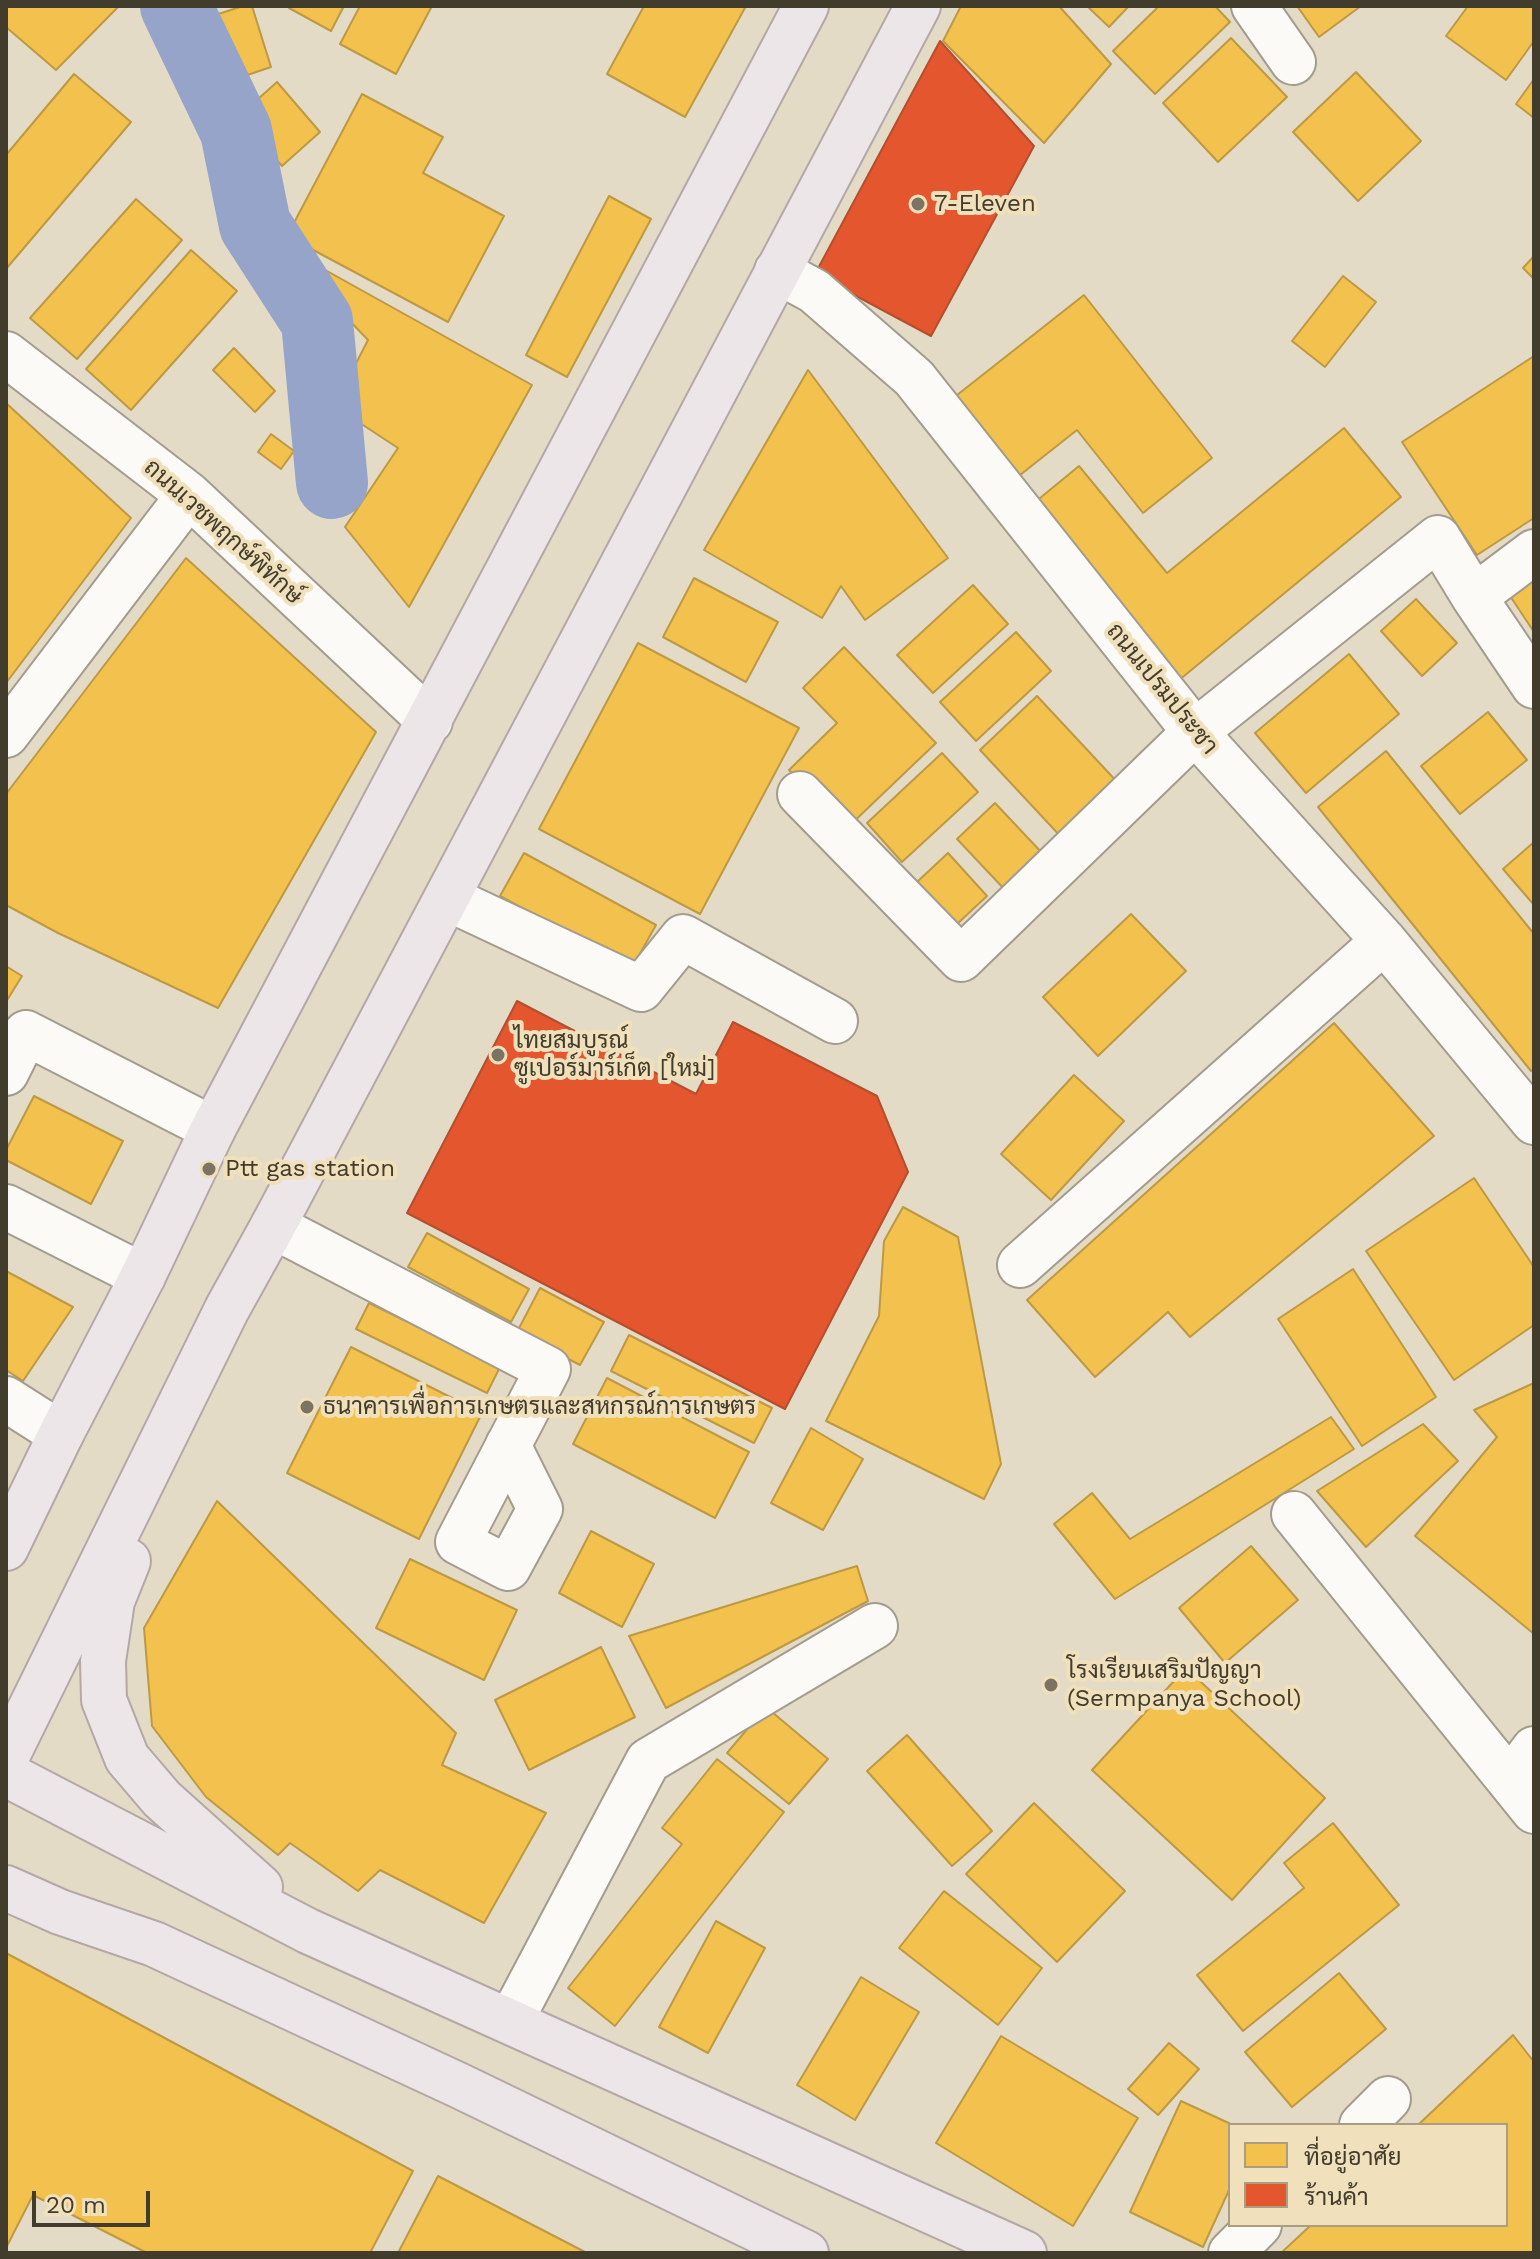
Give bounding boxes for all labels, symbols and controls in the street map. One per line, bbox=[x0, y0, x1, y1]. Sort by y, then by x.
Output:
place label: 7-Eleven bbox=[934, 190, 1036, 218]
marker: 7-Eleven bbox=[909, 195, 927, 213]
street label: ถนนเวชพฤกษ์พิทักษ์ bbox=[138, 453, 308, 611]
street label: ถนนเปรมประชา bbox=[1100, 618, 1224, 760]
place label: ไทยสมบูรณ์ ซูเปอร์มาร์เก็ต [ใหม่] bbox=[514, 1027, 715, 1083]
marker: ไทยสมบูรณ์ ซูเปอร์มาร์เก็ต [ใหม่] bbox=[489, 1046, 507, 1064]
place label: Ptt gas station bbox=[225, 1155, 395, 1183]
marker: Ptt gas station bbox=[200, 1160, 218, 1178]
place label: ธนาคารเพื่อการเกษตรและสหกรณ์การเกษตร bbox=[323, 1393, 756, 1421]
marker: ธนาคารเพื่อการเกษตรและสหกรณ์การเกษตร bbox=[298, 1398, 316, 1416]
place label: โรงเรียนเสริมปัญญา (Sermpanya School) bbox=[1067, 1657, 1301, 1713]
marker: โรงเรียนเสริมปัญญา (Sermpanya School) bbox=[1042, 1676, 1060, 1694]
legend bbox=[1228, 2123, 1508, 2227]
text: ที่อยู่อาศัย bbox=[1304, 2143, 1402, 2171]
scale bar bbox=[36, 2175, 154, 2225]
text: ร้านค้า bbox=[1304, 2183, 1369, 2211]
text: 20 m bbox=[46, 2191, 106, 2219]

